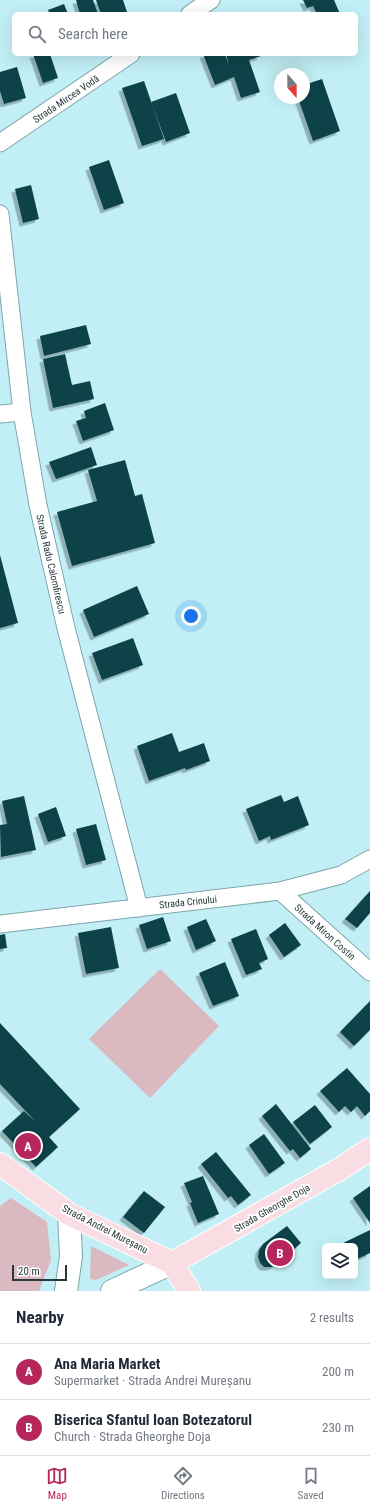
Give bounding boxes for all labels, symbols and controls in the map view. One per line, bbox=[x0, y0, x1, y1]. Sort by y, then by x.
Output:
search box bbox=[12, 12, 358, 56]
icon: search bbox=[26, 23, 48, 45]
text: Search here bbox=[58, 25, 128, 43]
north arrow bbox=[274, 68, 310, 104]
street label: Strada Mircea Vodă bbox=[31, 73, 101, 125]
street label: Strada Radu Calomfirescu bbox=[34, 513, 68, 615]
your location bbox=[181, 606, 201, 626]
street label: Strada Crinului bbox=[159, 894, 217, 910]
street label: Strada Miron Costin bbox=[292, 902, 358, 962]
pin: A bbox=[15, 1131, 41, 1161]
street label: Strada Gheorghe Doja bbox=[232, 1182, 312, 1234]
street label: Strada Andrei Mureșanu bbox=[60, 1203, 150, 1256]
pin: B bbox=[267, 1238, 293, 1268]
map controls bbox=[322, 1243, 358, 1279]
button: layers bbox=[322, 1243, 358, 1279]
scale bar bbox=[12, 1263, 67, 1282]
text: 20 m bbox=[18, 1265, 40, 1278]
text: Nearby bbox=[16, 1307, 64, 1327]
text: 2 results bbox=[310, 1310, 354, 1325]
text: Ana Maria Market bbox=[54, 1355, 160, 1373]
text: A bbox=[25, 1364, 33, 1379]
text: 200 m bbox=[322, 1364, 354, 1379]
text: Supermarket · Strada Andrei Mureșanu bbox=[54, 1373, 251, 1388]
text: Biserica Sfantul Ioan Botezatorul bbox=[54, 1411, 252, 1429]
text: B bbox=[25, 1420, 33, 1435]
text: 230 m bbox=[322, 1420, 354, 1435]
text: Church · Strada Gheorghe Doja bbox=[54, 1429, 211, 1444]
tab: Map bbox=[46, 1465, 68, 1502]
tab: Directions bbox=[161, 1465, 205, 1502]
tab: Saved bbox=[298, 1465, 324, 1502]

